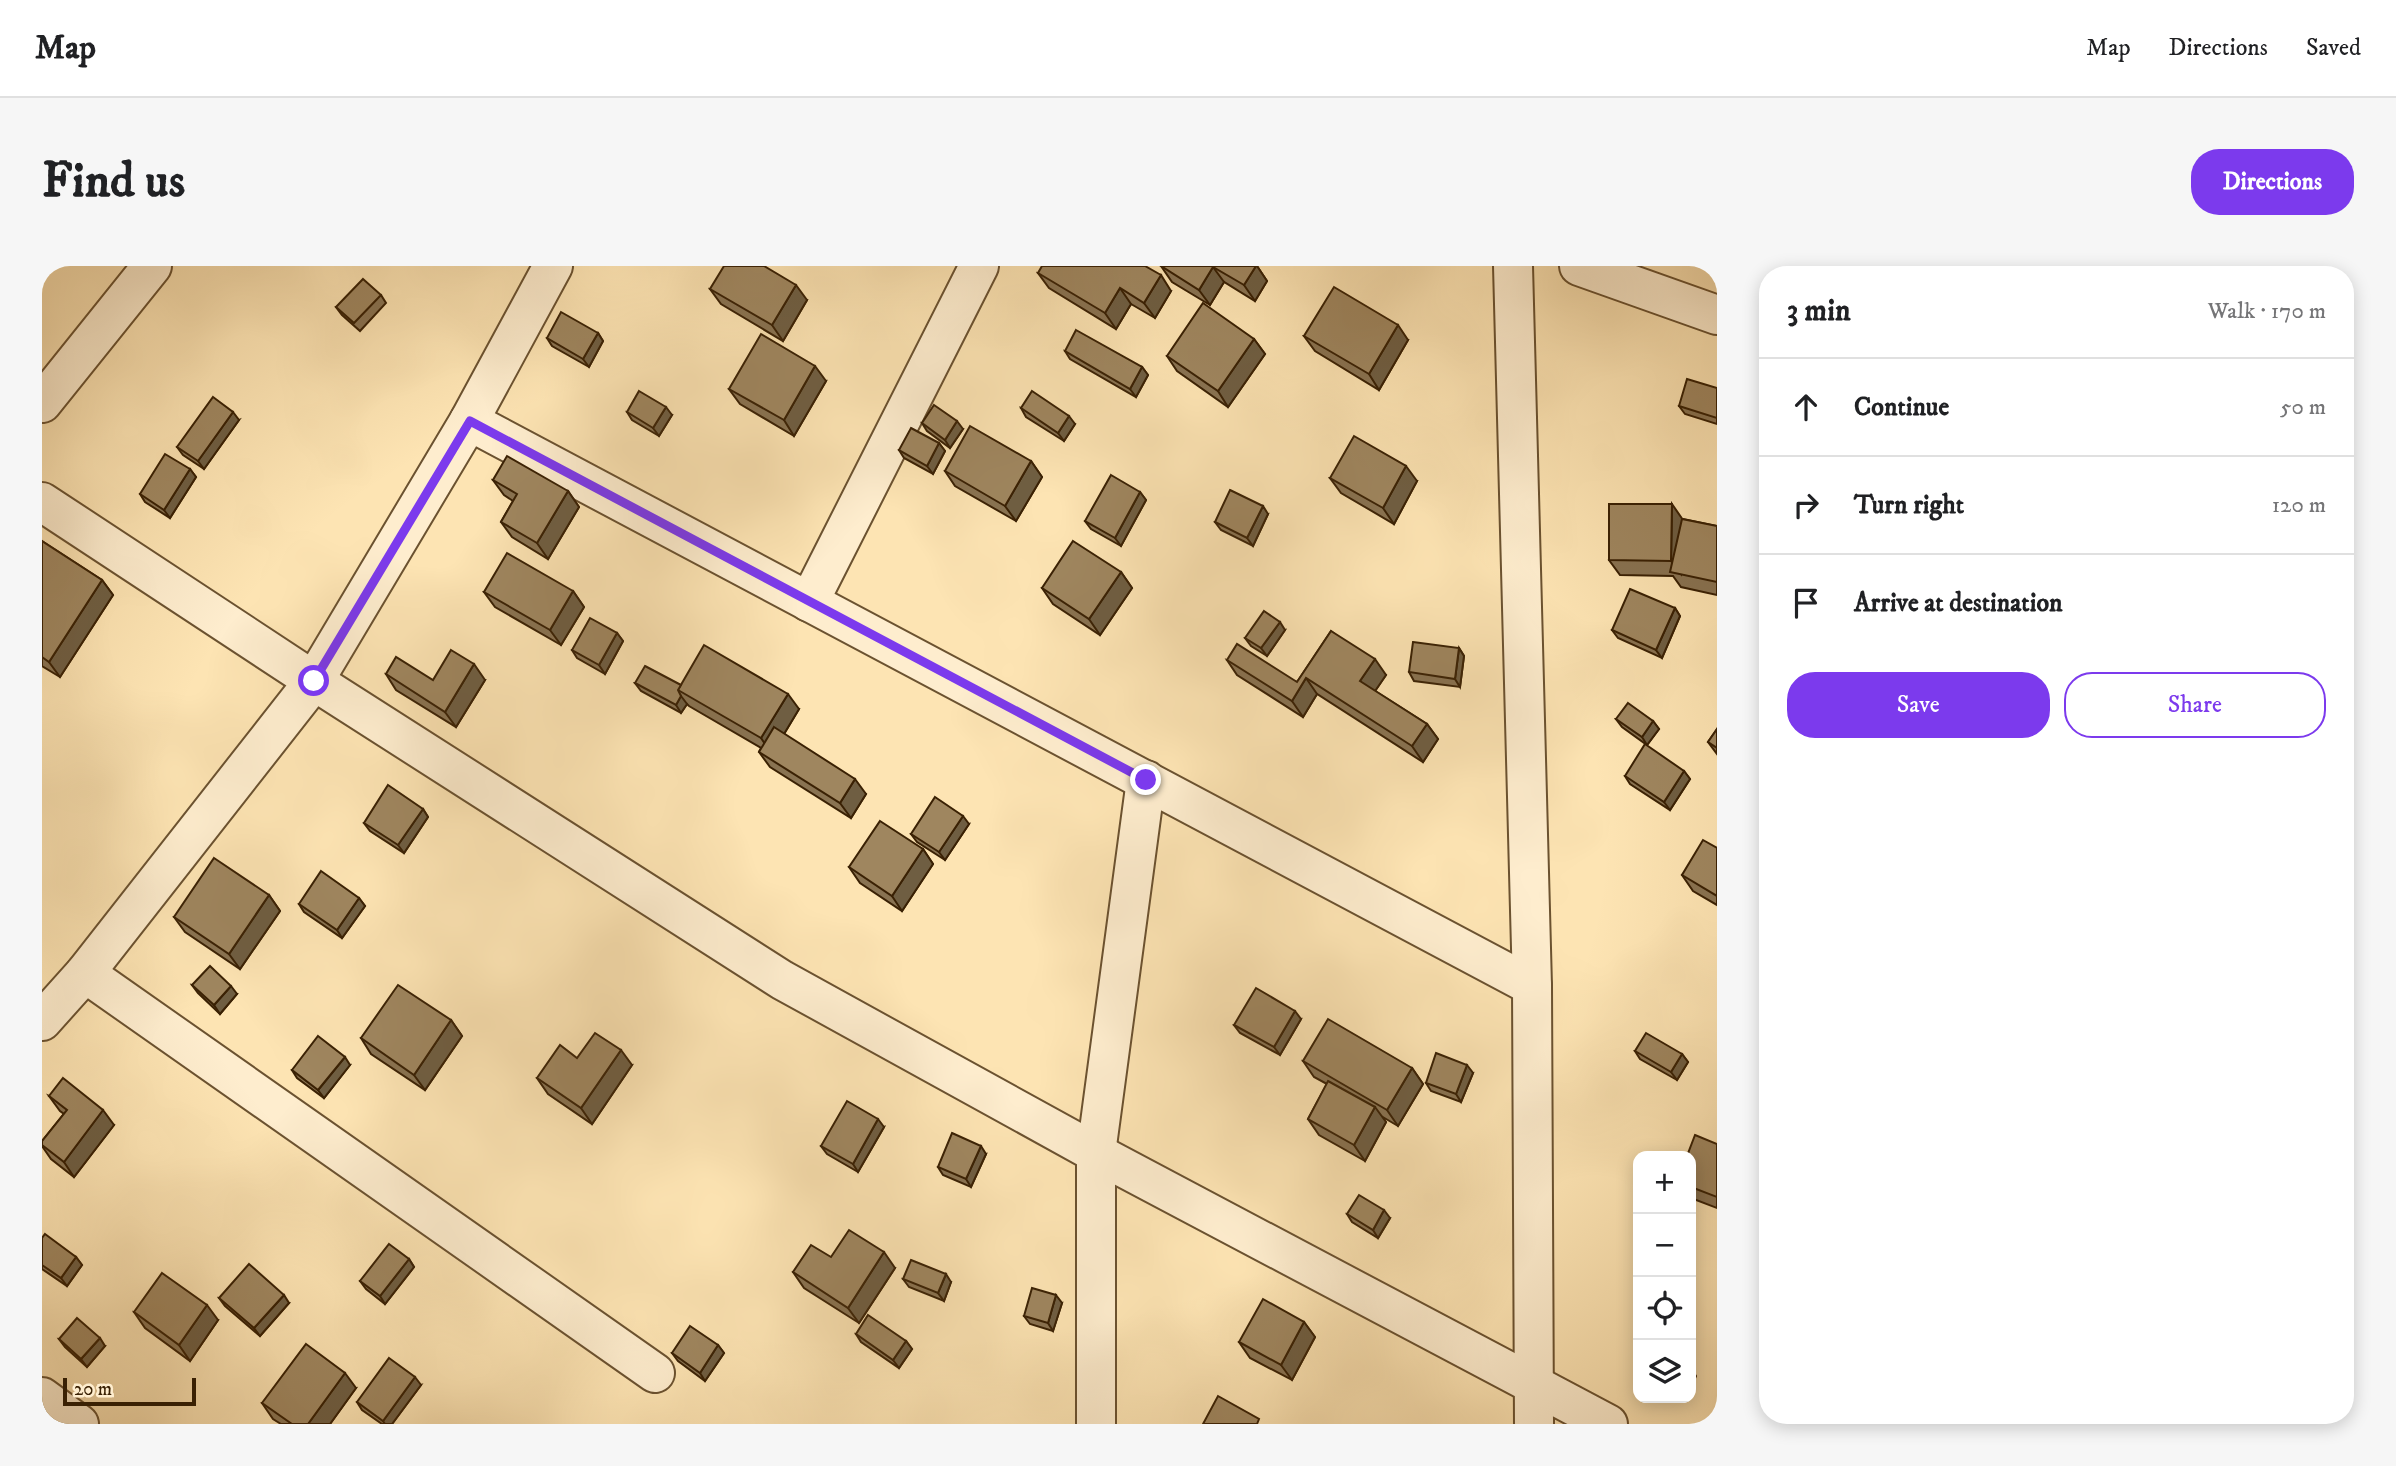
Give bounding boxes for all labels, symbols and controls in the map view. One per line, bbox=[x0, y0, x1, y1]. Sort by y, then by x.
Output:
text: Map bbox=[35, 28, 96, 69]
text: Map bbox=[2086, 33, 2131, 63]
text: Directions bbox=[2169, 33, 2268, 63]
text: Saved bbox=[2306, 33, 2361, 63]
button: Directions bbox=[2191, 149, 2354, 215]
text: Find us bbox=[42, 151, 185, 213]
text: 3 min bbox=[1787, 293, 1851, 330]
text: Walk · 170 m bbox=[2208, 297, 2326, 326]
icon: ahead bbox=[1787, 388, 1825, 426]
text: Continue bbox=[1854, 391, 1949, 424]
text: 50 m bbox=[2280, 393, 2326, 422]
icon: right bbox=[1787, 486, 1825, 524]
text: Turn right bbox=[1854, 489, 1964, 522]
text: 120 m bbox=[2272, 491, 2326, 520]
icon: arrive bbox=[1787, 584, 1825, 622]
text: Arrive at destination bbox=[1854, 587, 2063, 620]
route start bbox=[298, 665, 329, 696]
button: Save bbox=[1787, 672, 2050, 738]
button: Share bbox=[2064, 672, 2326, 738]
route end bbox=[1130, 764, 1161, 795]
map controls bbox=[1633, 1151, 1696, 1403]
button: + bbox=[1633, 1151, 1696, 1214]
button: − bbox=[1633, 1214, 1696, 1277]
button: locate bbox=[1633, 1277, 1696, 1340]
button: layers bbox=[1633, 1340, 1696, 1403]
scale bar bbox=[63, 1375, 196, 1407]
text: 20 m bbox=[74, 1378, 112, 1401]

